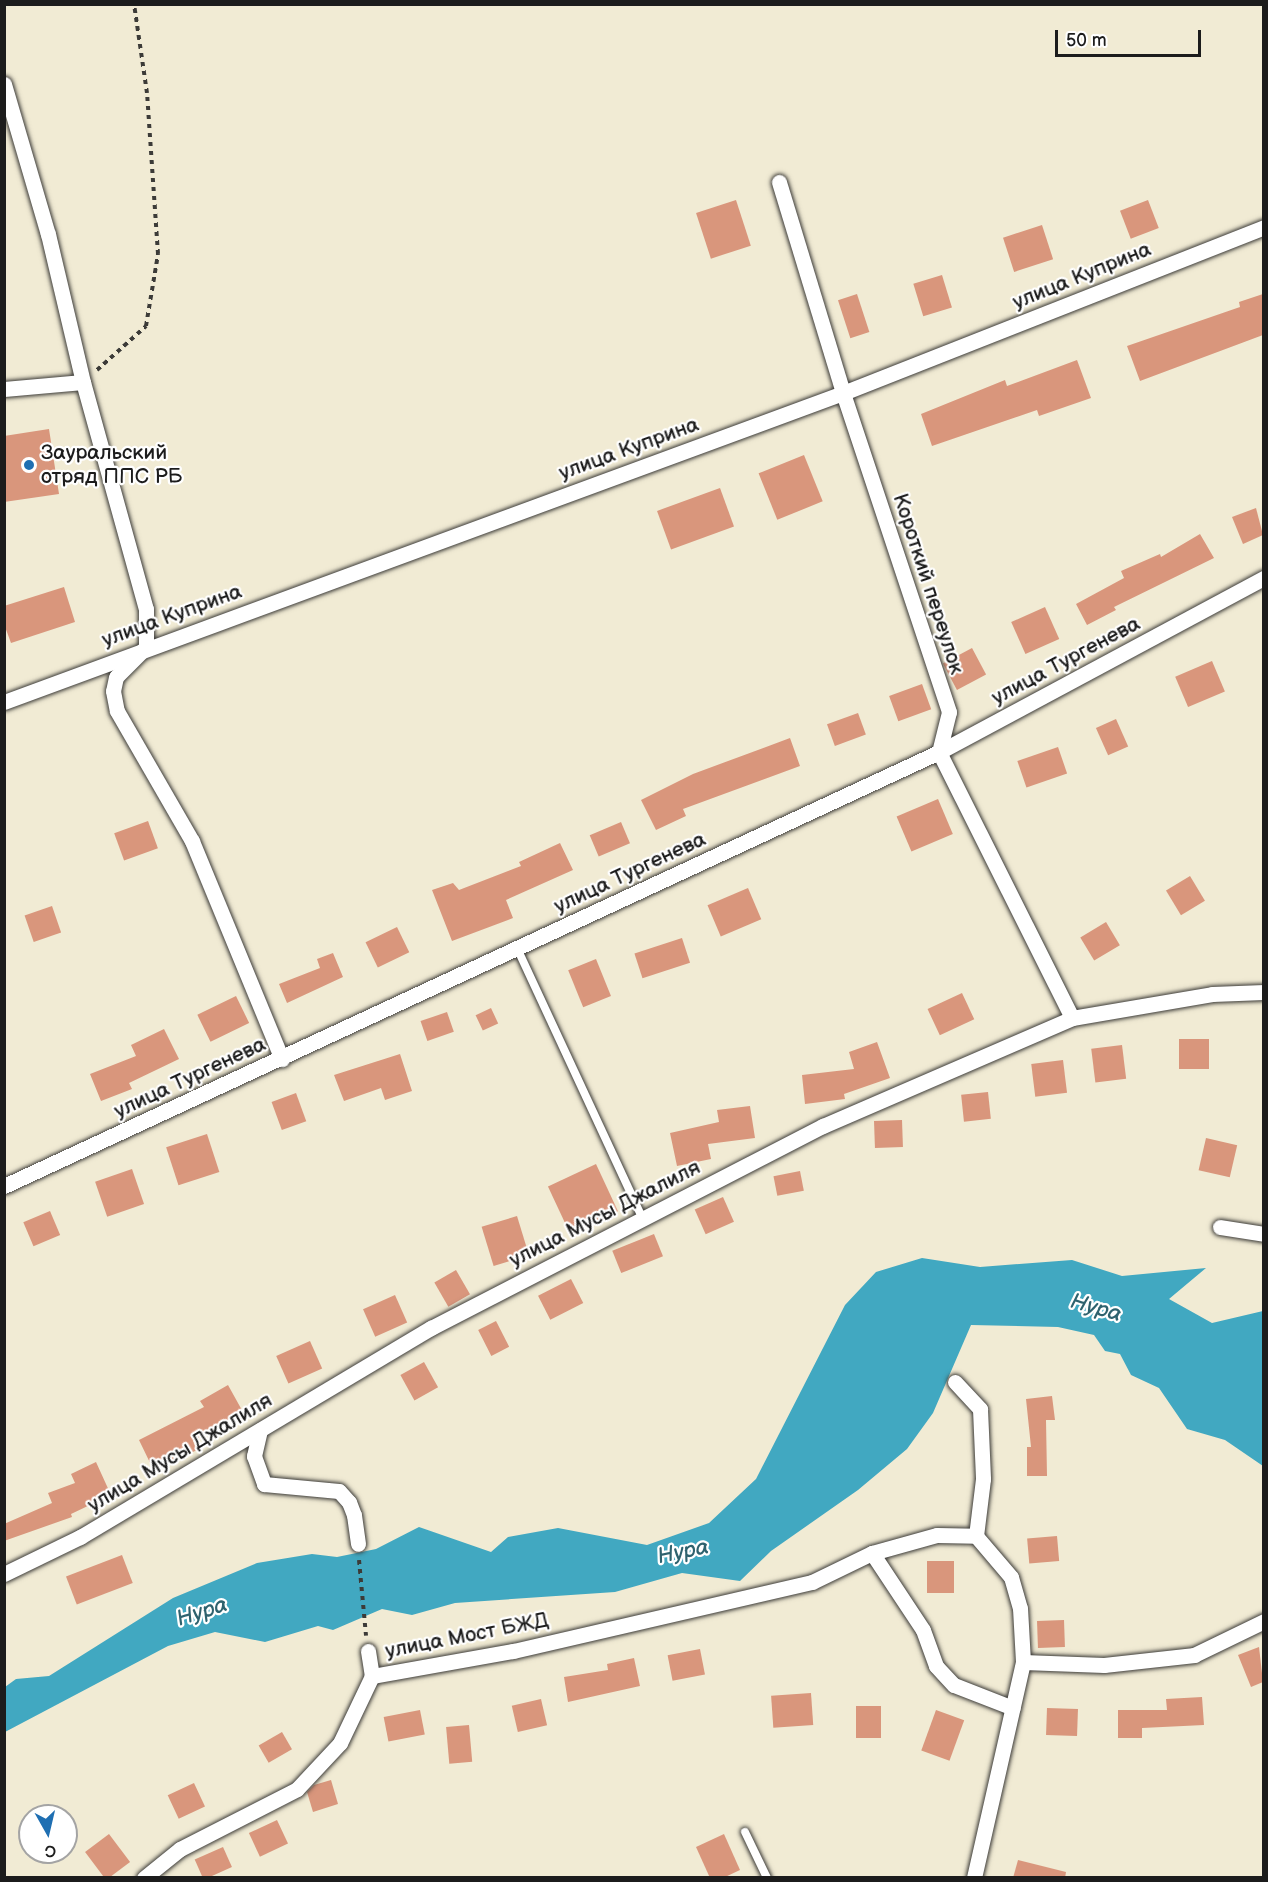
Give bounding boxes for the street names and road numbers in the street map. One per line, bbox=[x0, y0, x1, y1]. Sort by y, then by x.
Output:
street label: улица Куприна bbox=[1009, 237, 1155, 315]
street label: улица Куприна bbox=[556, 412, 702, 486]
street label: Короткий переулок bbox=[887, 491, 969, 677]
street label: улица Куприна bbox=[99, 579, 245, 653]
street label: улица Тургенева bbox=[988, 611, 1144, 711]
street label: улица Тургенева bbox=[550, 827, 710, 919]
street label: улица Тургенева bbox=[110, 1032, 270, 1124]
street label: улица Мусы Джалиля bbox=[505, 1155, 705, 1273]
street label: улица Мусы Джалиля bbox=[83, 1388, 277, 1518]
street label: улица Мост БЖД bbox=[383, 1608, 551, 1664]

